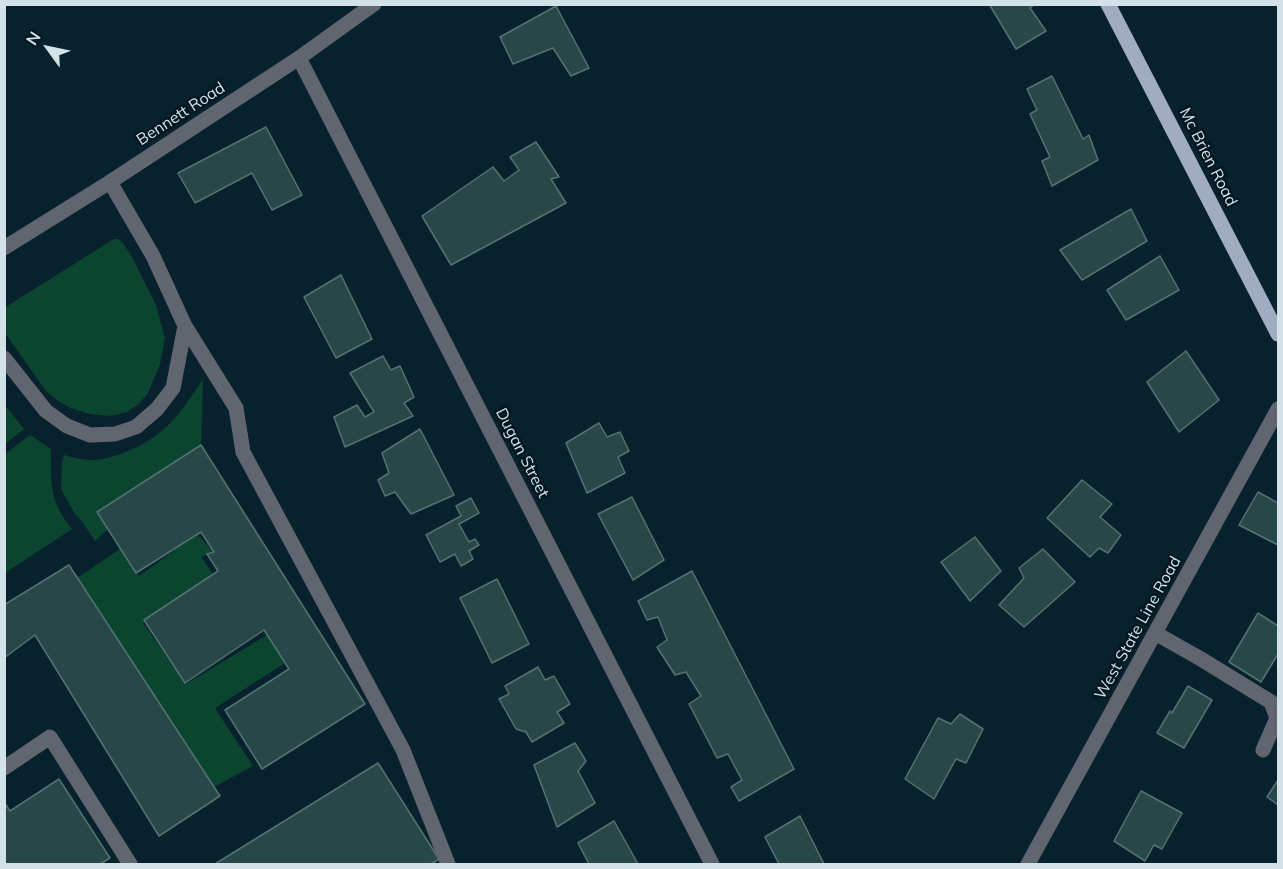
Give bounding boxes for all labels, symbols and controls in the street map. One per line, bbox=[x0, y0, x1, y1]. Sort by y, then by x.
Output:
north arrow bbox=[18, 18, 78, 78]
text: N bbox=[21, 28, 45, 49]
street label: Bennett Road bbox=[133, 78, 229, 150]
street label: Mc Brien Road bbox=[1175, 105, 1241, 209]
street label: Dugan Street bbox=[491, 405, 553, 501]
street label: West State Line Road bbox=[1091, 553, 1185, 703]

